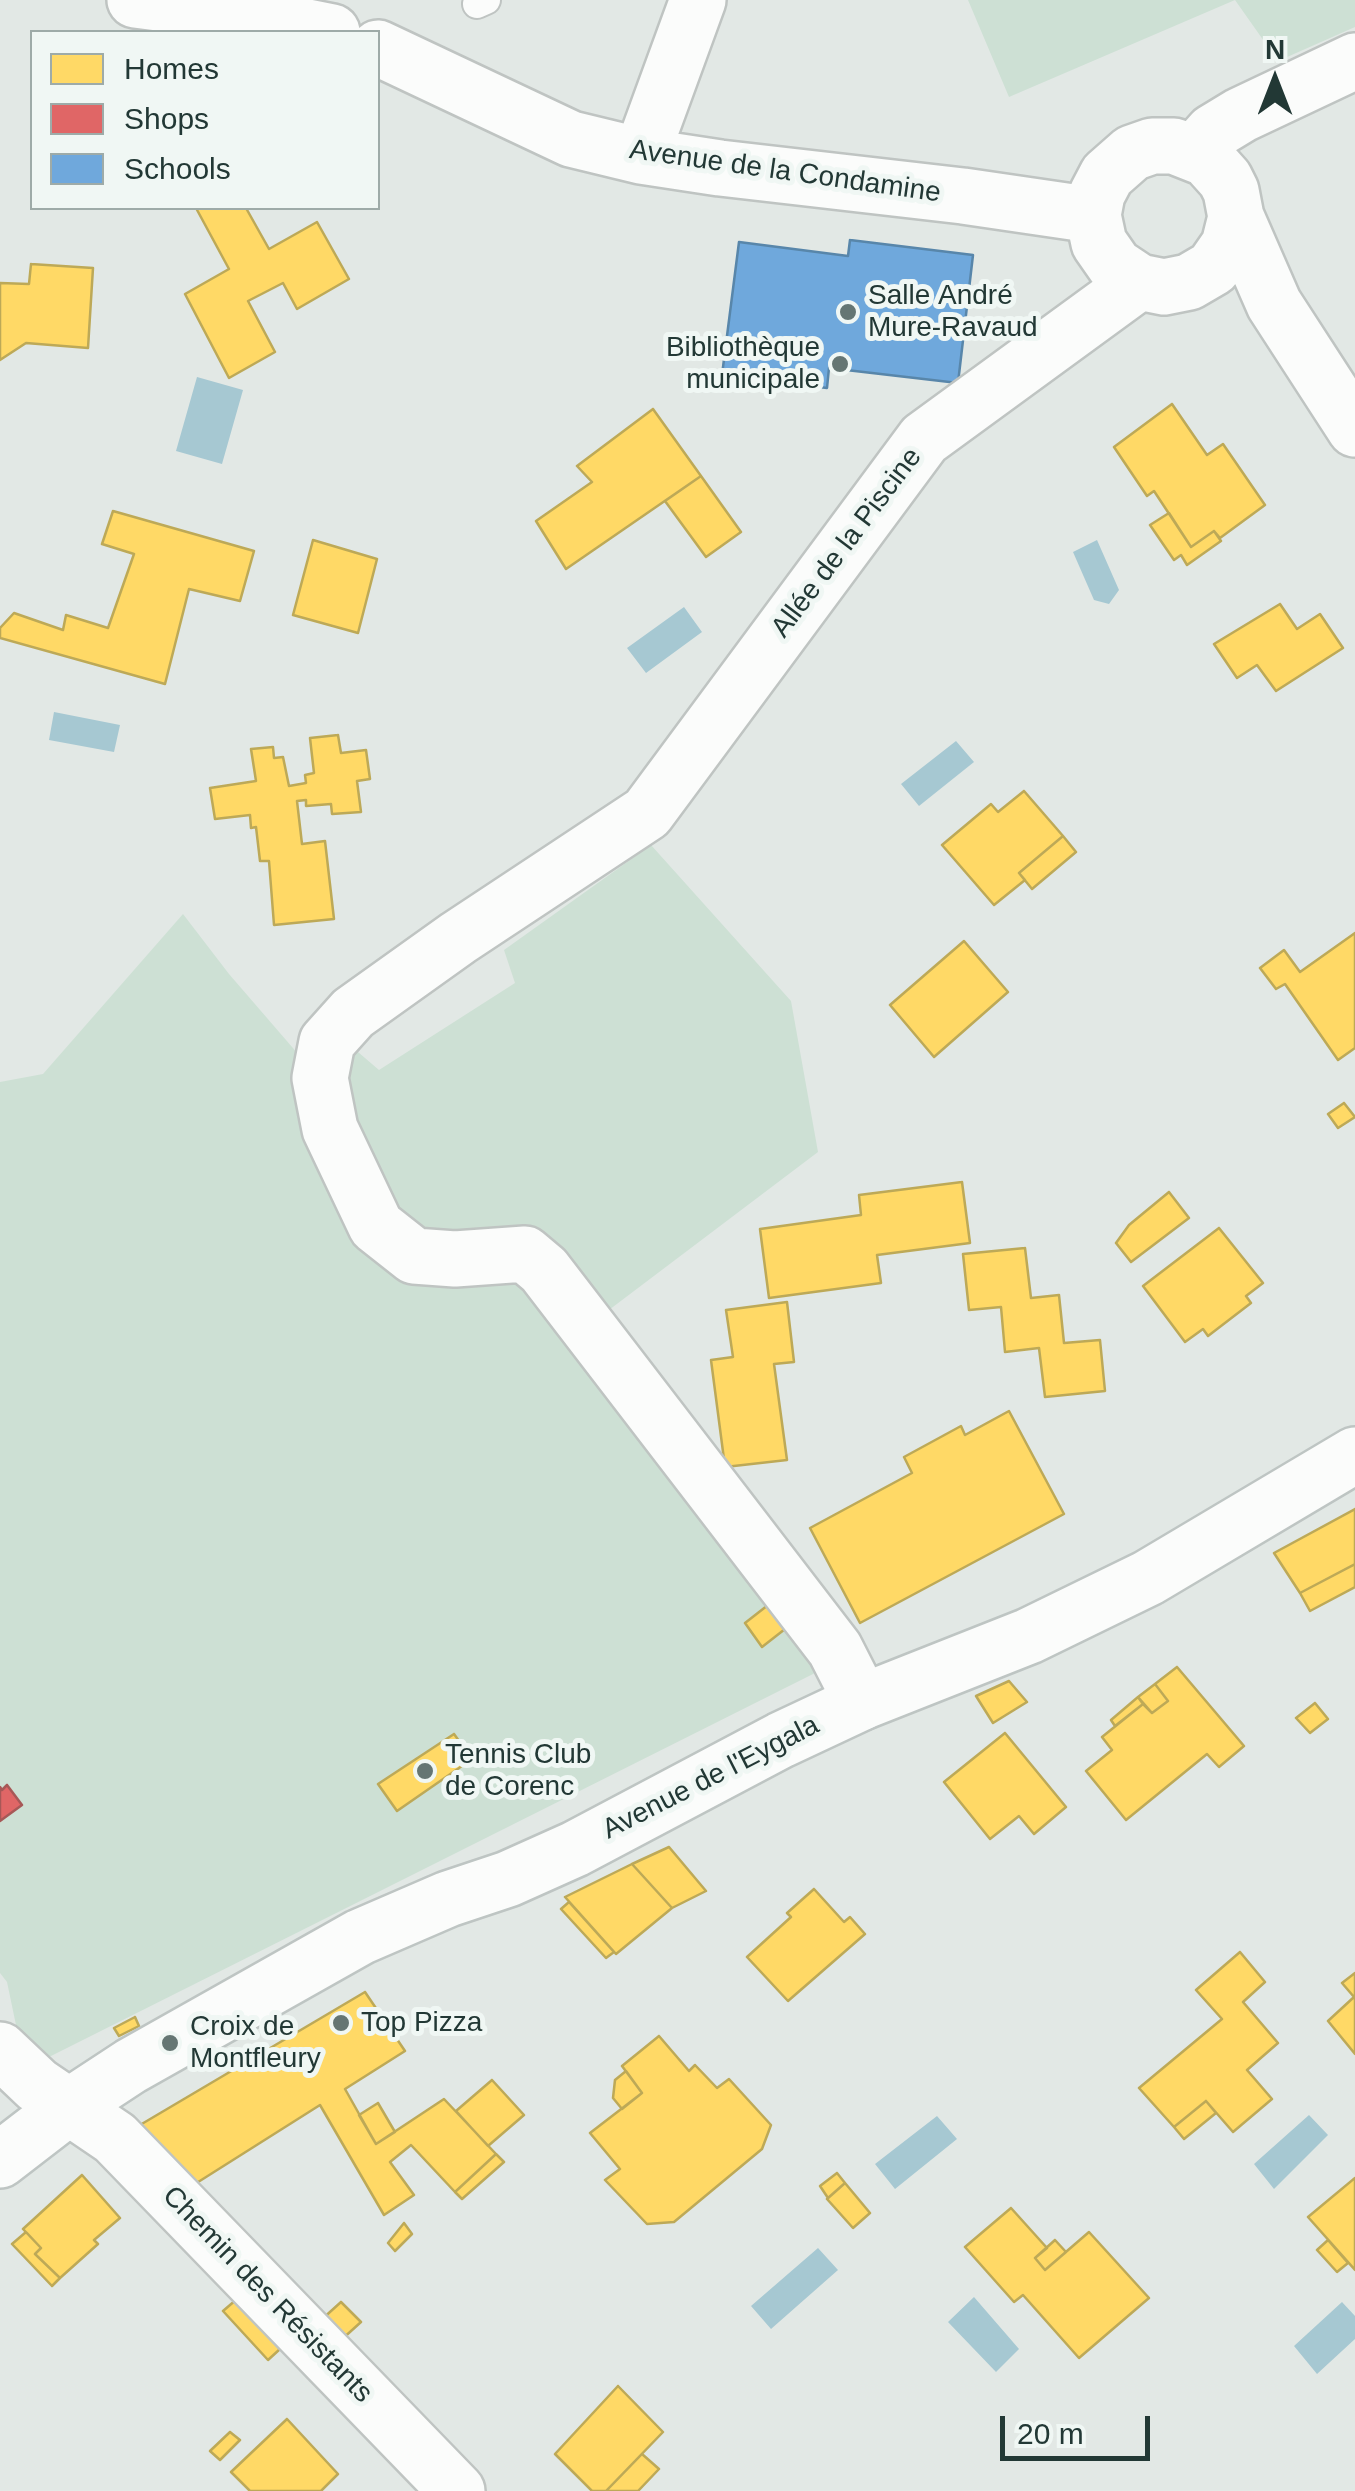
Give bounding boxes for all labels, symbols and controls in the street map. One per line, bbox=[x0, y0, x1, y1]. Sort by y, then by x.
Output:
legend bbox=[30, 30, 380, 210]
north arrow bbox=[1225, 30, 1325, 130]
text: N bbox=[1265, 34, 1285, 65]
text: Homes bbox=[124, 52, 219, 85]
text: Shops bbox=[124, 102, 209, 135]
street label: Avenue de la Condamine bbox=[627, 134, 943, 210]
text: Schools bbox=[124, 152, 231, 185]
place label: Salle André Mure-Ravaud bbox=[868, 279, 1038, 345]
marker: Salle André Mure-Ravaud bbox=[837, 301, 859, 323]
place label: Bibliothèque municipale bbox=[666, 331, 820, 397]
marker: Bibliothèque municipale bbox=[829, 353, 851, 375]
street label: Allée de la Piscine bbox=[765, 442, 929, 644]
street label: Avenue de l'Eygala bbox=[597, 1709, 825, 1847]
place label: Tennis Club de Corenc bbox=[445, 1738, 591, 1804]
marker: Tennis Club de Corenc bbox=[414, 1760, 436, 1782]
place label: Top Pizza bbox=[361, 2006, 482, 2040]
place label: Croix de Montfleury bbox=[190, 2010, 321, 2076]
marker: Top Pizza bbox=[330, 2012, 352, 2034]
marker: Croix de Montfleury bbox=[159, 2032, 181, 2054]
street label: Chemin des Résistants bbox=[155, 2180, 379, 2410]
scale bar bbox=[1005, 2396, 1155, 2458]
text: 20 m bbox=[1017, 2417, 1084, 2450]

